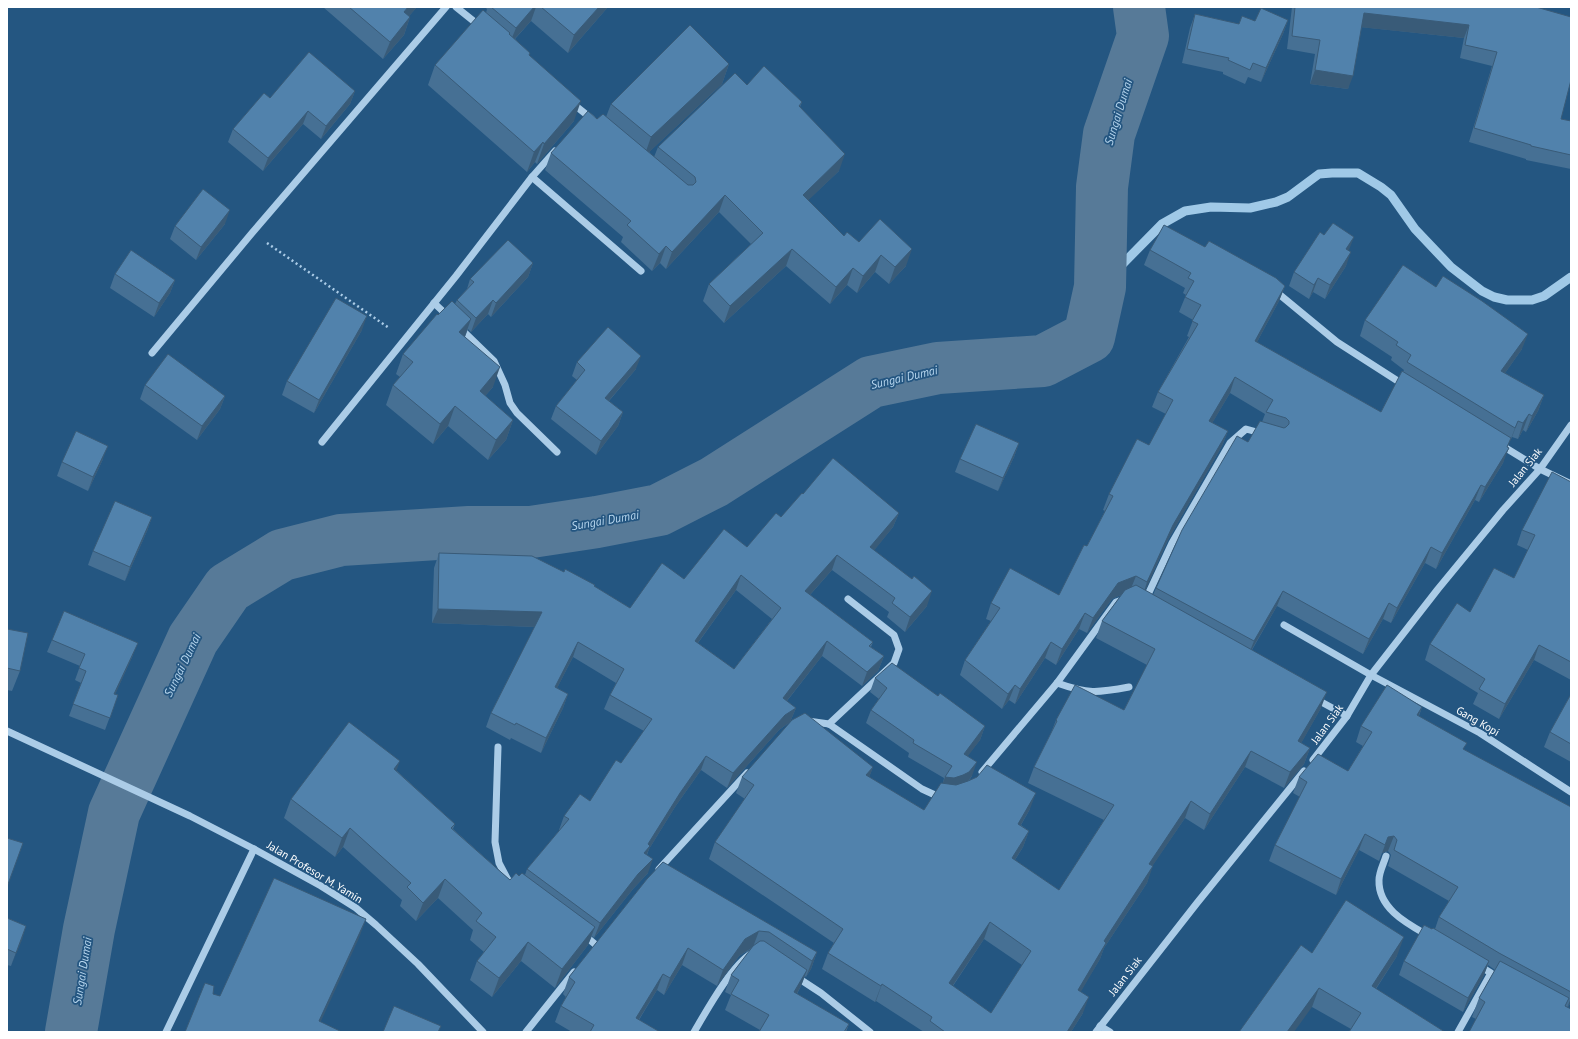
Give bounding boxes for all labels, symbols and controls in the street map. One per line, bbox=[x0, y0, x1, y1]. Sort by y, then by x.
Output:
water label: Sungai Dumai bbox=[1101, 76, 1135, 147]
water label: Sungai Dumai bbox=[869, 362, 940, 392]
street label: Jalan Siak bbox=[1505, 444, 1545, 490]
water label: Sungai Dumai bbox=[570, 507, 641, 533]
water label: Sungai Dumai bbox=[160, 630, 204, 699]
street label: Jalan Siak bbox=[1307, 701, 1347, 747]
street label: Gang Kopi bbox=[1454, 703, 1502, 739]
street label: Jalan Profesor M. Yamin bbox=[264, 837, 365, 906]
water label: Sungai Dumai bbox=[69, 935, 95, 1006]
street label: Jalan Siak bbox=[1105, 953, 1145, 999]

